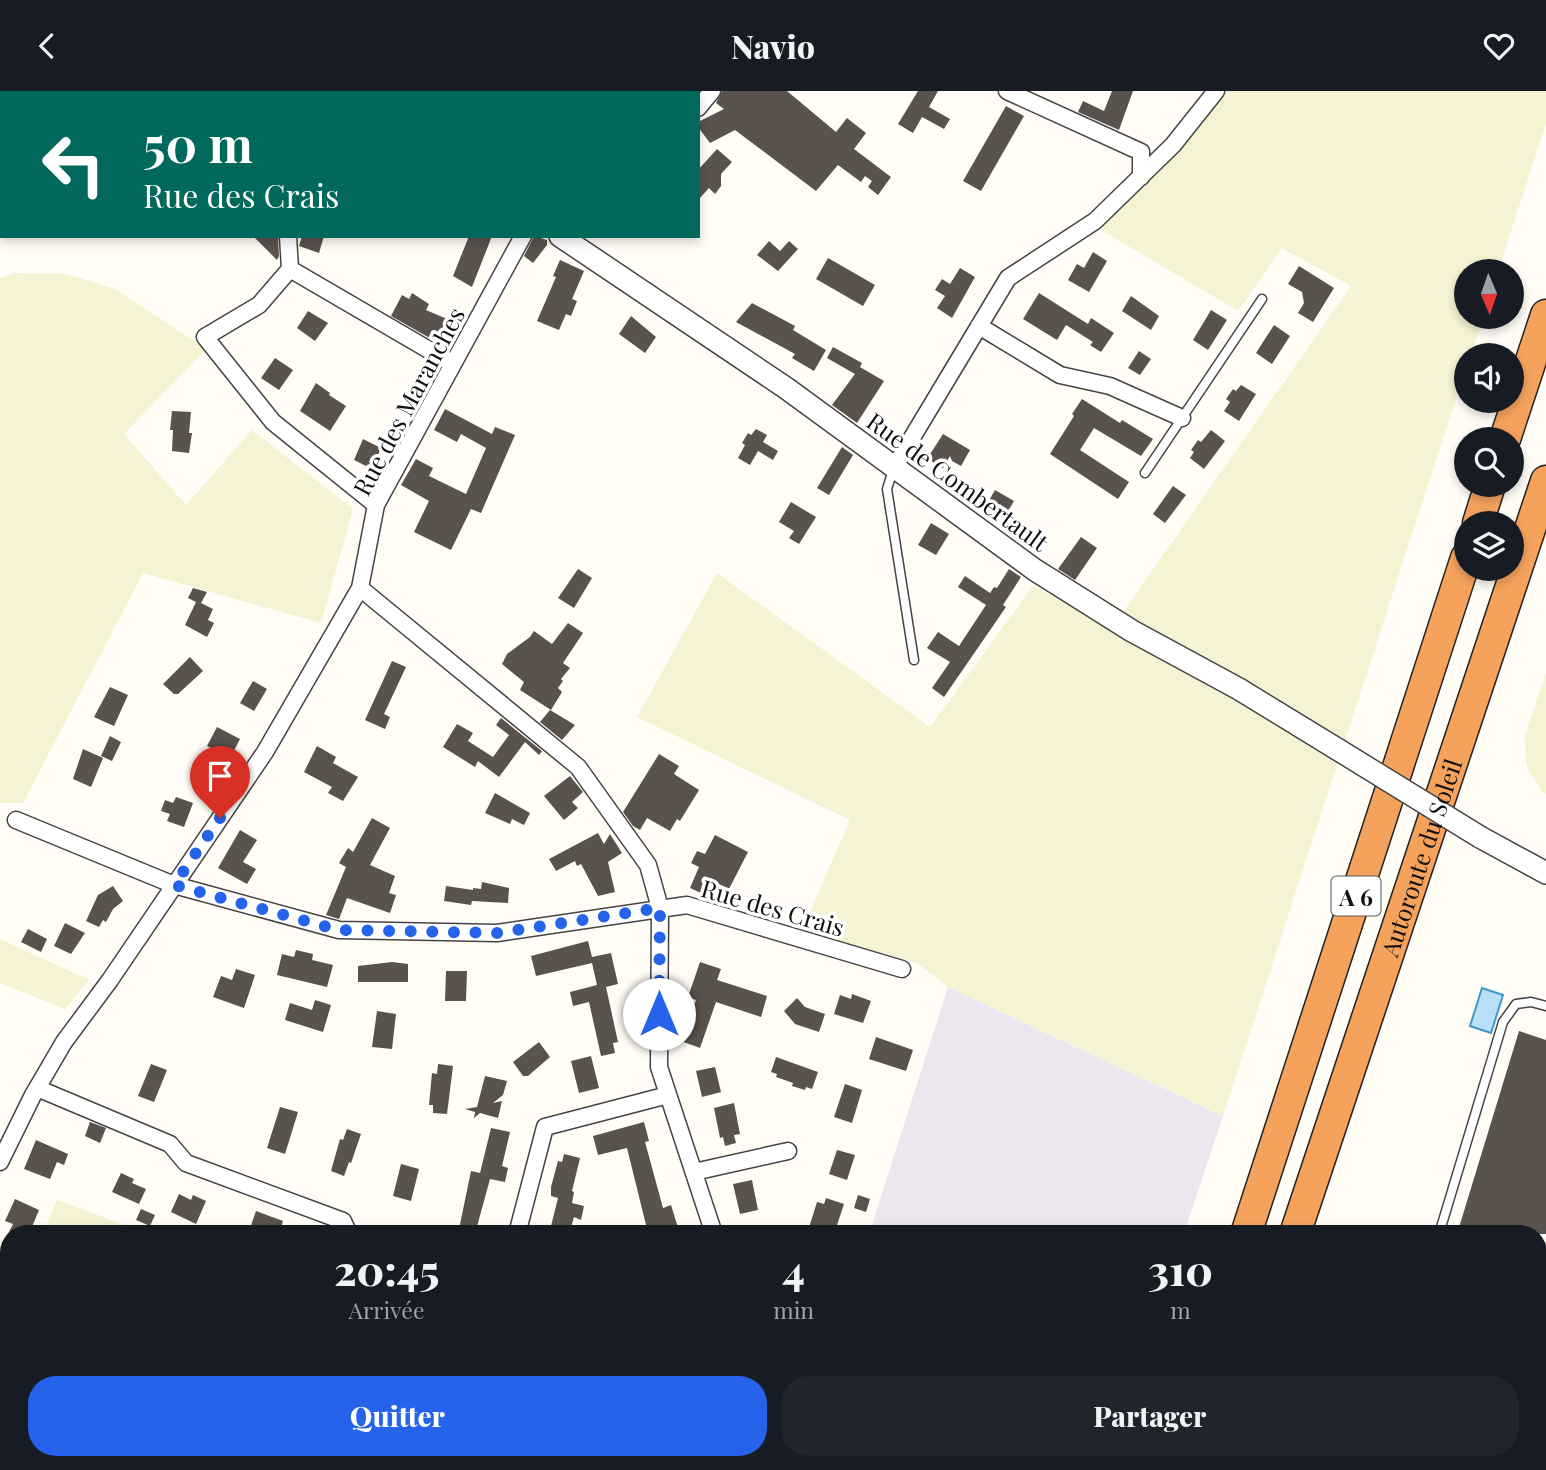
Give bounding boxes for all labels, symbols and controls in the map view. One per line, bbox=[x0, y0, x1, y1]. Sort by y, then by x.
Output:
text: Navio bbox=[731, 24, 815, 67]
icon: back bbox=[28, 27, 66, 65]
icon: heart bbox=[1480, 27, 1518, 65]
text: 50 m bbox=[143, 110, 253, 175]
icon: left bbox=[28, 119, 119, 210]
text: Rue des Crais bbox=[143, 173, 339, 216]
north arrow bbox=[1454, 259, 1524, 329]
map controls bbox=[1454, 259, 1524, 581]
street label: Rue des Maranches bbox=[345, 301, 471, 501]
button: sound bbox=[1454, 343, 1524, 413]
street label: Rue de Combertault bbox=[861, 404, 1055, 558]
button: search bbox=[1454, 427, 1524, 497]
button: layers bbox=[1454, 511, 1524, 581]
pin bbox=[190, 746, 250, 818]
street label: Autoroute du Soleil bbox=[1372, 754, 1468, 961]
icon: arrive bbox=[201, 757, 239, 795]
street label: Rue des Crais bbox=[698, 871, 848, 943]
road number: A 6 bbox=[1332, 877, 1380, 915]
position arrow bbox=[622, 977, 696, 1051]
text: 20:45 bbox=[334, 1241, 439, 1297]
text: 4 bbox=[782, 1241, 805, 1297]
text: 310 bbox=[1148, 1241, 1213, 1297]
text: Arrivée bbox=[349, 1294, 425, 1325]
text: min bbox=[773, 1294, 814, 1325]
text: m bbox=[1170, 1294, 1191, 1325]
button: Quitter bbox=[28, 1376, 767, 1456]
button: Partager bbox=[781, 1376, 1519, 1456]

